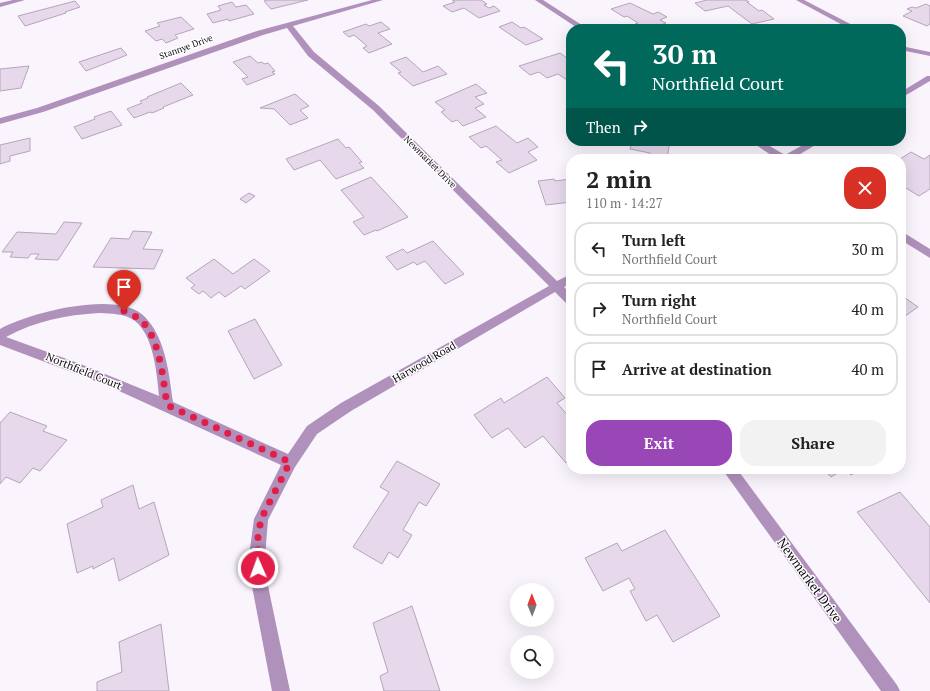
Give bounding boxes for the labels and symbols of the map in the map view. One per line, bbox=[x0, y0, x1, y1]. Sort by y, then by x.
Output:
street label: Stannye Drive bbox=[158, 32, 215, 62]
street label: Newmarket Drive bbox=[401, 133, 459, 191]
pin bbox=[107, 270, 141, 311]
street label: Harwood Road bbox=[390, 338, 458, 386]
street label: Northfield Court bbox=[44, 349, 124, 393]
street label: Newmarket Drive bbox=[773, 534, 847, 626]
position arrow bbox=[237, 547, 279, 589]
north arrow bbox=[510, 583, 554, 627]

